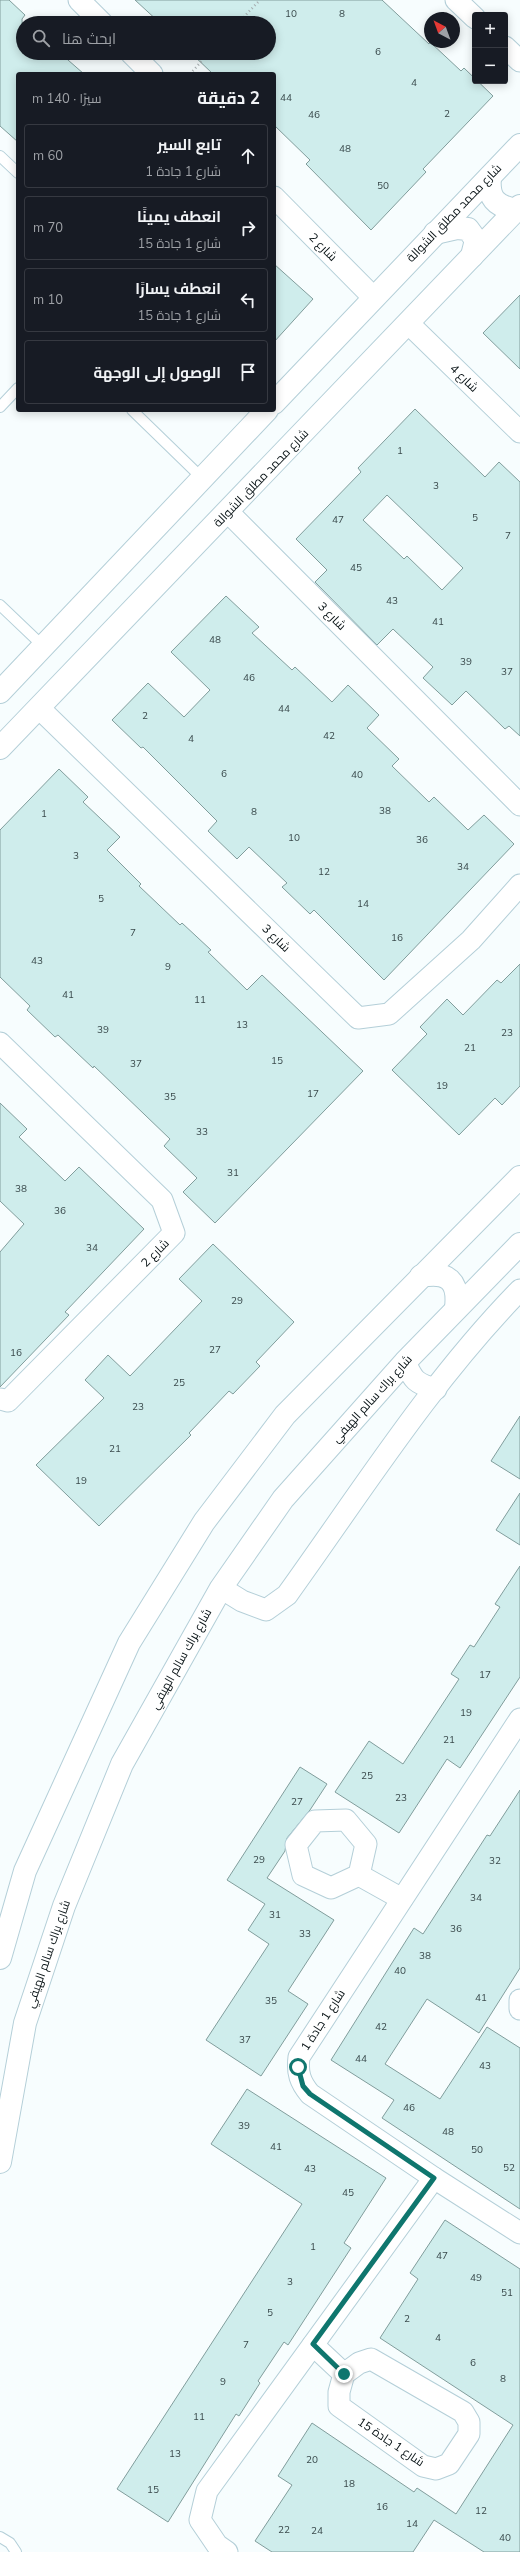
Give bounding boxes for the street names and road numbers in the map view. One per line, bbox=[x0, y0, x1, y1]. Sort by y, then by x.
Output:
street label: شارع محمد مطلق الشوالة bbox=[403, 161, 505, 265]
street label: شارع 2 bbox=[305, 229, 341, 265]
street label: شارع 4 bbox=[446, 361, 482, 395]
street label: شارع محمد مطلق الشوالة bbox=[210, 426, 312, 530]
street label: شارع 3 bbox=[314, 598, 350, 634]
street label: شارع 3 bbox=[258, 921, 294, 955]
street label: شارع 2 bbox=[137, 1235, 173, 1271]
street label: شارع براك سالم الهيفي bbox=[328, 1352, 417, 1448]
street label: شارع براك سالم الهيفي bbox=[147, 1606, 217, 1713]
street label: شارع براك سالم الهيفي bbox=[22, 1898, 76, 2011]
street label: شارع 1 جادة 1 bbox=[297, 1986, 349, 2054]
street label: شارع 1 جادة 15 bbox=[355, 2414, 427, 2470]

